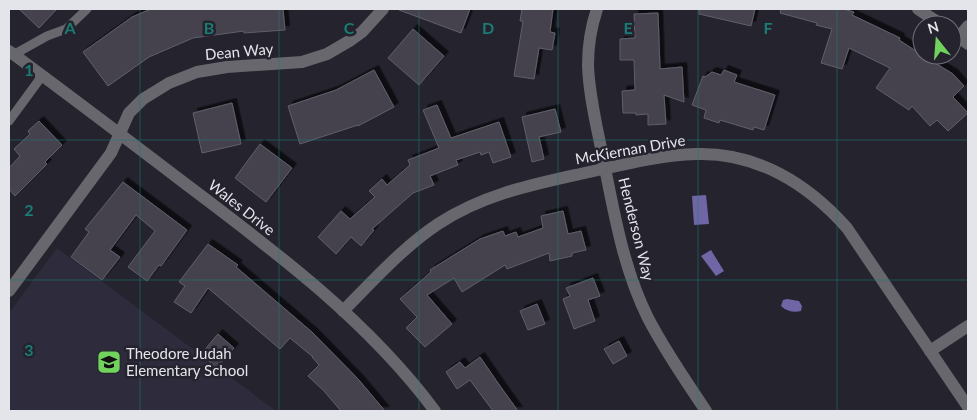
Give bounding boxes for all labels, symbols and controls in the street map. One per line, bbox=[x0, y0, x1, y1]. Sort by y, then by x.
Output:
north arrow bbox=[912, 15, 962, 65]
text: N bbox=[925, 17, 941, 37]
text: A bbox=[63, 18, 76, 37]
text: B bbox=[204, 18, 214, 37]
text: C bbox=[344, 18, 355, 37]
text: D bbox=[482, 18, 494, 37]
text: E bbox=[623, 18, 633, 37]
text: F bbox=[763, 18, 773, 37]
street label: Dean Way bbox=[204, 39, 274, 63]
text: 1 bbox=[24, 60, 34, 79]
street label: McKiernan Drive bbox=[574, 130, 687, 168]
street label: Wales Drive bbox=[205, 175, 279, 239]
street label: Henderson Way bbox=[615, 175, 659, 283]
text: 2 bbox=[24, 200, 34, 219]
text: 3 bbox=[24, 340, 34, 359]
place label: Theodore Judah Elementary School bbox=[126, 344, 248, 379]
school or university icon: Theodore Judah Elementary School bbox=[96, 349, 122, 375]

